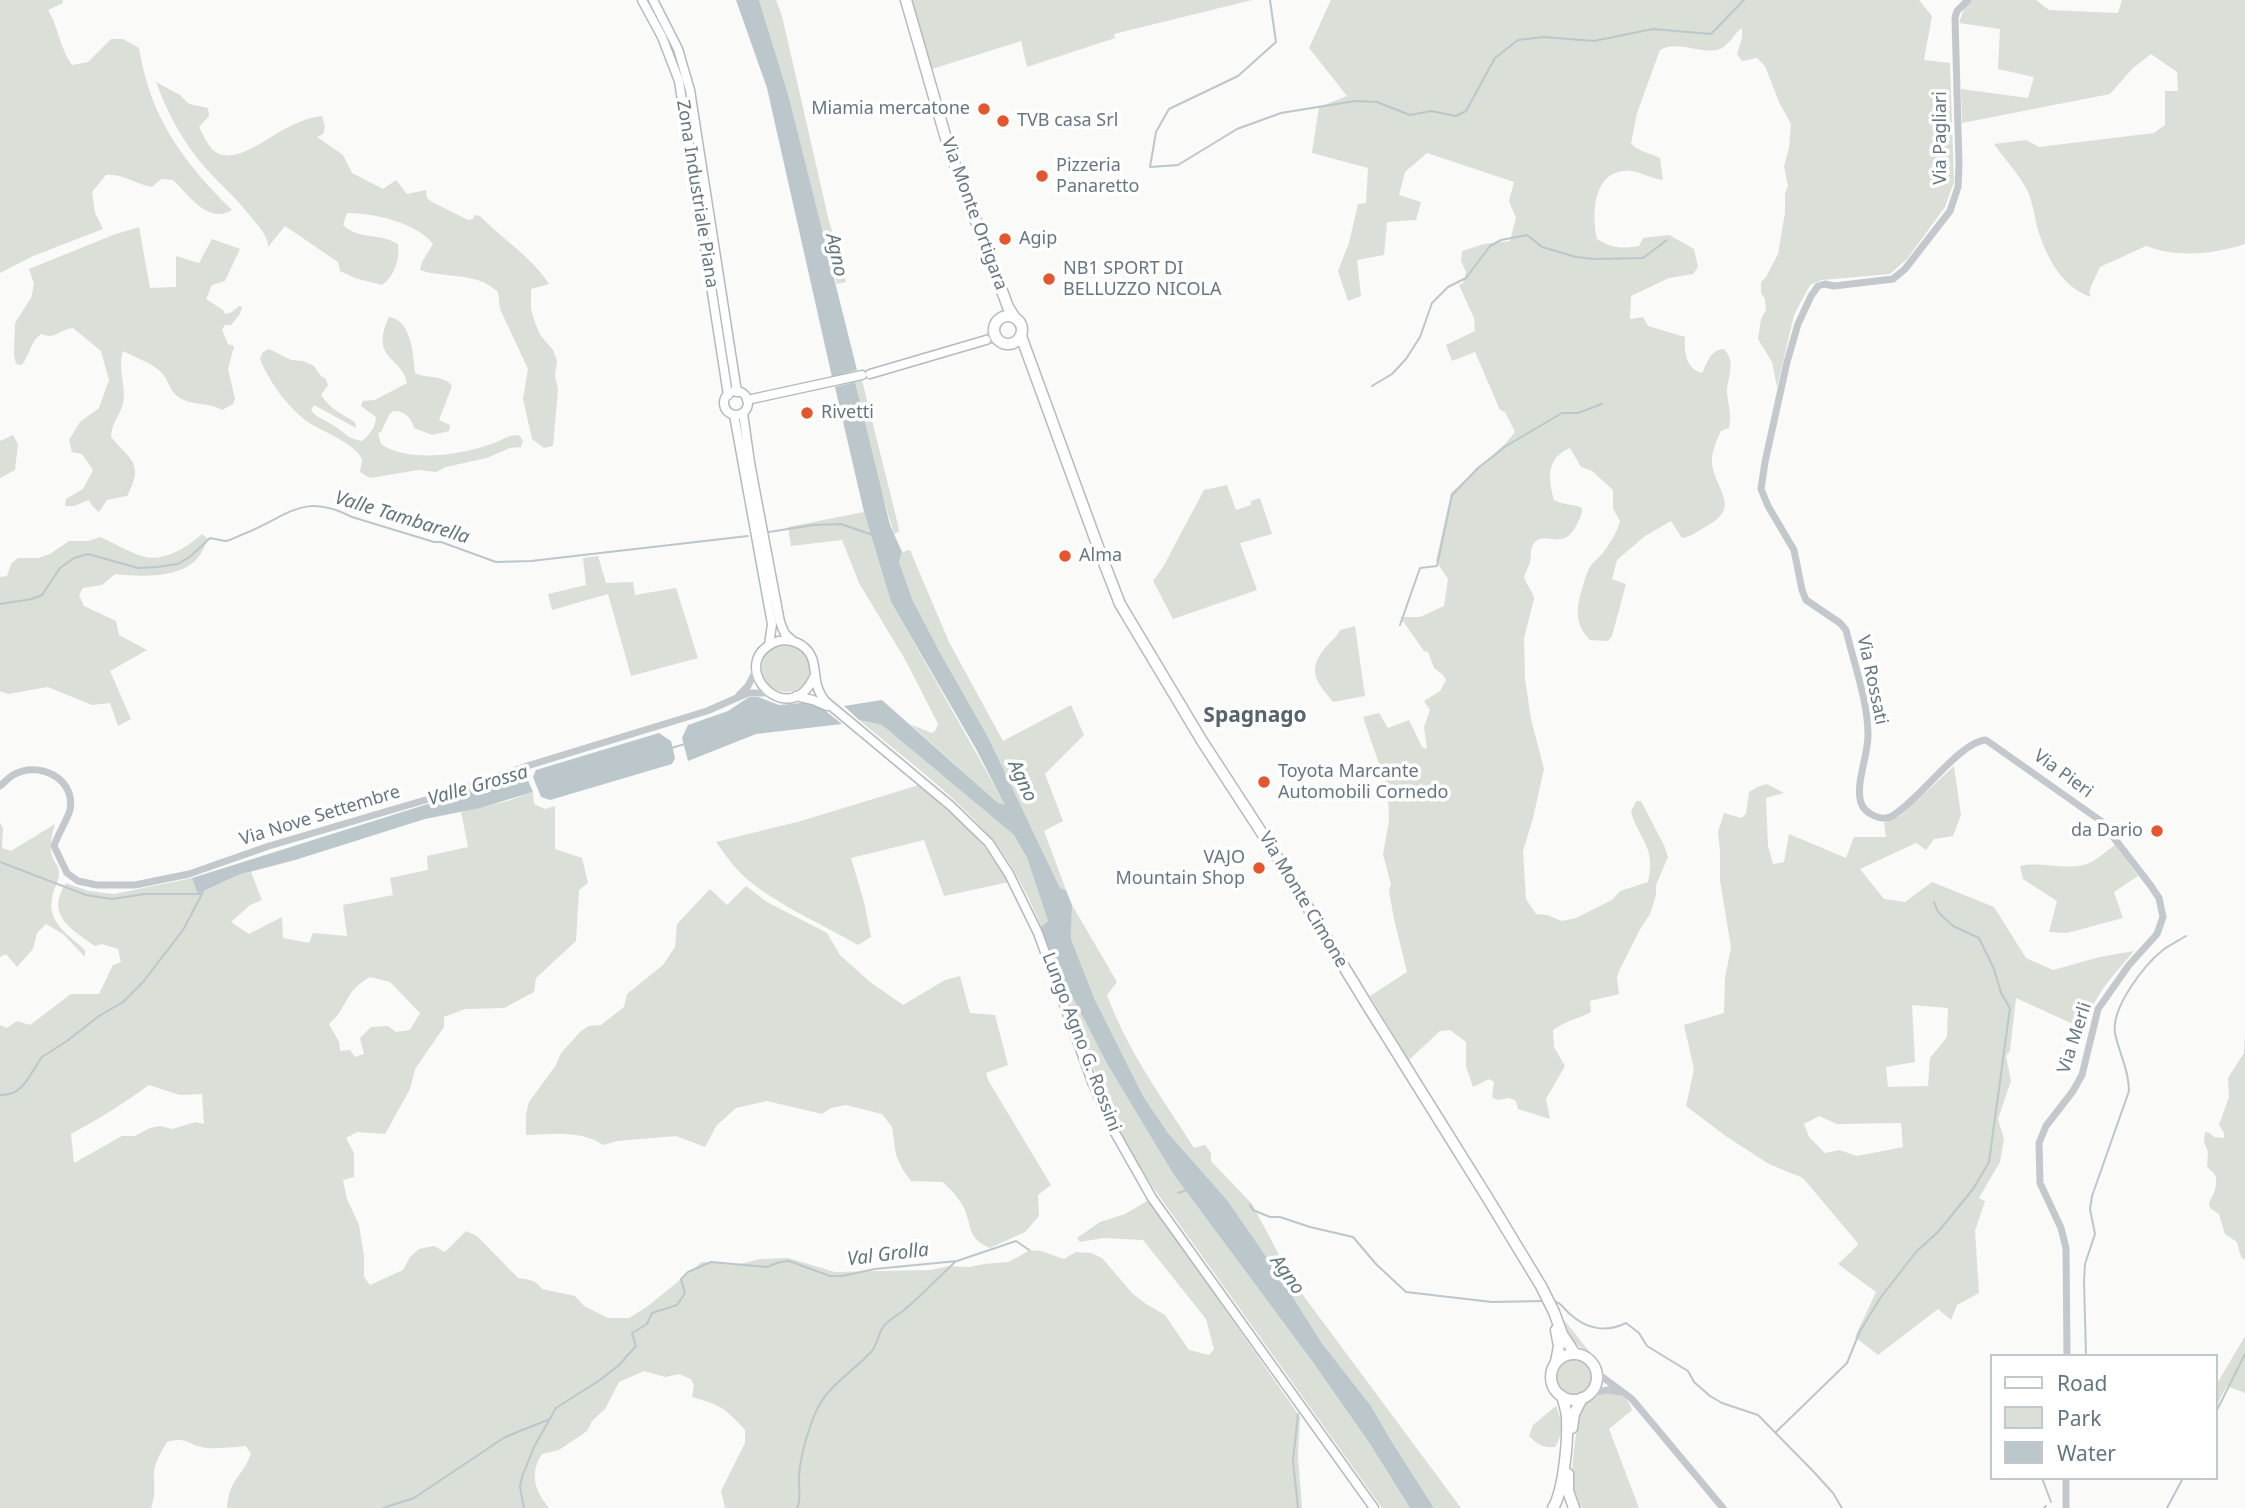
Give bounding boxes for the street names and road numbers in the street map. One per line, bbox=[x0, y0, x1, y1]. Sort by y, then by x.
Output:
street label: Via Pagliari bbox=[1930, 91, 1952, 185]
street label: Zona Industriale Piana bbox=[671, 98, 723, 290]
street label: Via Monte Ortigara bbox=[936, 135, 1012, 293]
street label: Via Rossati bbox=[1852, 633, 1892, 727]
street label: Via Pieri bbox=[2029, 745, 2097, 803]
street label: Via Nove Settembre bbox=[237, 781, 403, 851]
street label: Via Monte Cimone bbox=[1254, 828, 1352, 972]
street label: Lungo Agno G. Rossini bbox=[1037, 949, 1125, 1135]
street label: Via Merli bbox=[2053, 1000, 2097, 1076]

